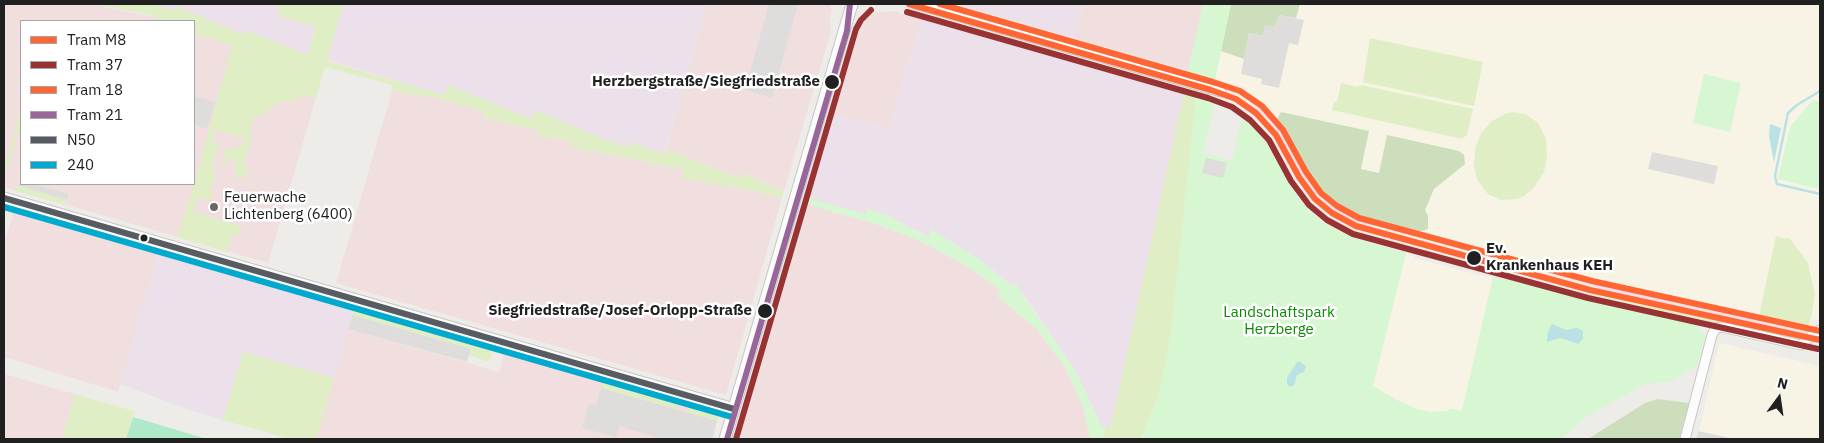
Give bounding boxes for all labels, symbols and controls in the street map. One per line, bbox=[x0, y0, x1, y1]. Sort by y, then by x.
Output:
legend bbox=[20, 20, 195, 185]
text: Tram M8 bbox=[67, 30, 126, 49]
text: Tram 37 bbox=[67, 55, 123, 74]
place label: Herzbergstraße/Siegfriedstraße bbox=[592, 73, 820, 91]
marker: Herzbergstraße/Siegfriedstraße bbox=[823, 73, 841, 91]
text: Tram 18 bbox=[67, 80, 123, 99]
text: Tram 21 bbox=[67, 105, 123, 124]
text: N50 bbox=[67, 130, 96, 149]
text: 240 bbox=[67, 155, 94, 174]
place label: Feuerwache Lichtenberg (6400) bbox=[224, 189, 353, 224]
marker: Feuerwache Lichtenberg (6400) bbox=[208, 201, 220, 213]
unlabelled marker bbox=[139, 233, 149, 243]
place label: Ev. Krankenhaus KEH bbox=[1486, 240, 1613, 275]
marker: Ev. Krankenhaus KEH bbox=[1465, 249, 1483, 267]
place label: Siegfriedstraße/Josef-Orlopp-Straße bbox=[488, 302, 752, 320]
marker: Siegfriedstraße/Josef-Orlopp-Straße bbox=[756, 302, 774, 320]
park label: Landschaftspark Herzberge bbox=[1223, 304, 1335, 339]
north arrow bbox=[1754, 373, 1804, 423]
text: N bbox=[1776, 373, 1790, 393]

